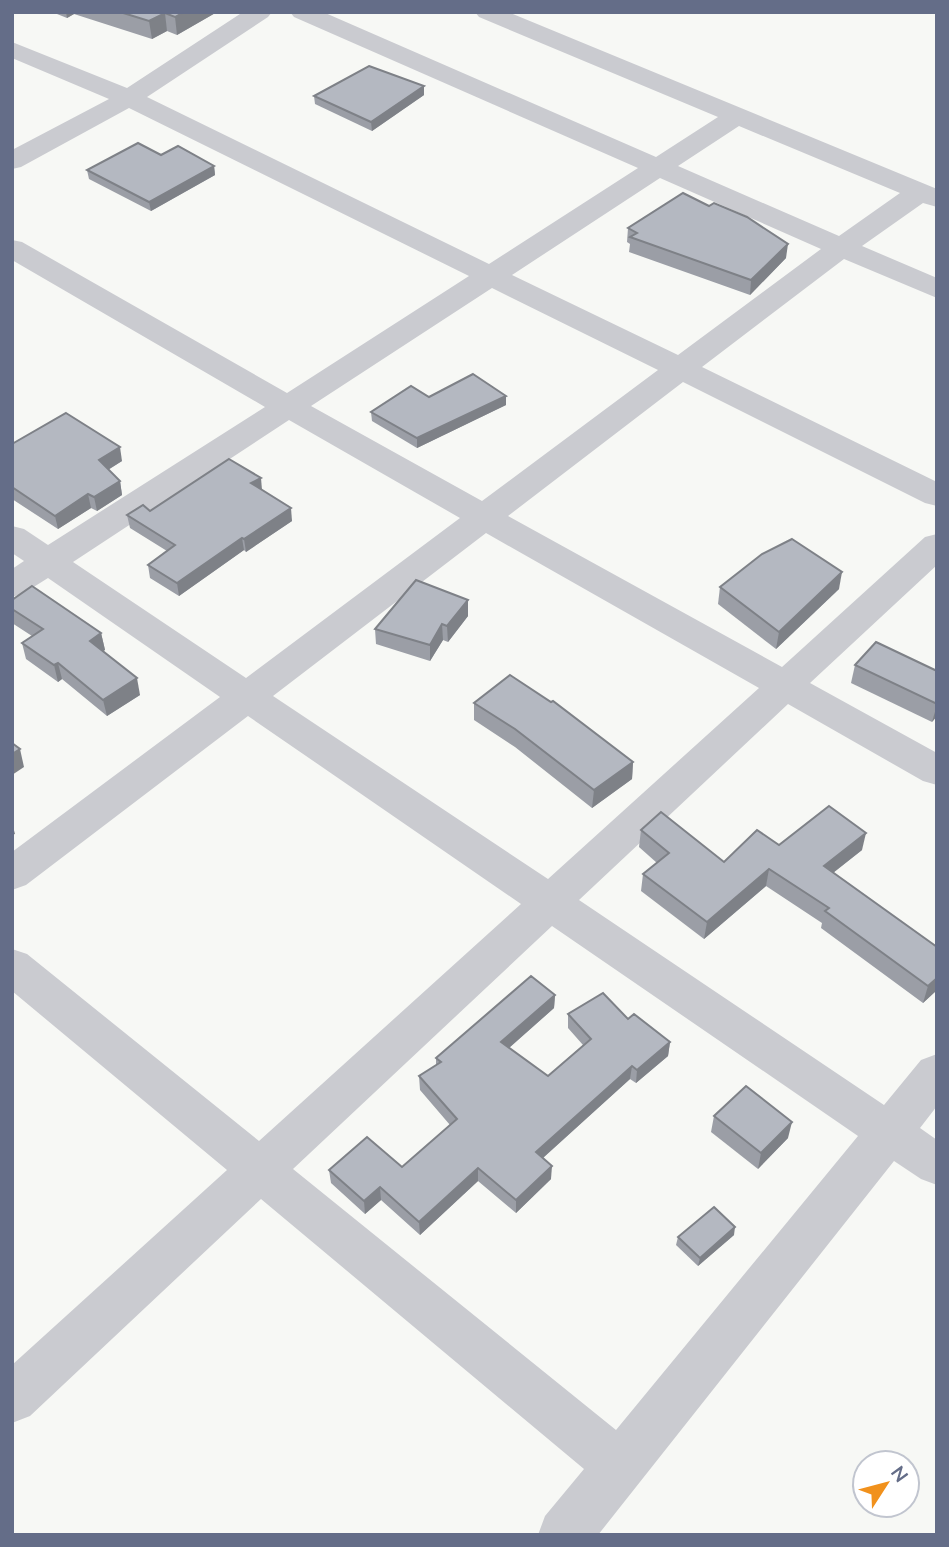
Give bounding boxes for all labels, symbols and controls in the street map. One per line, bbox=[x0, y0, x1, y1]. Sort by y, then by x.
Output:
north arrow bbox=[851, 1449, 921, 1519]
text: N bbox=[884, 1461, 914, 1488]

